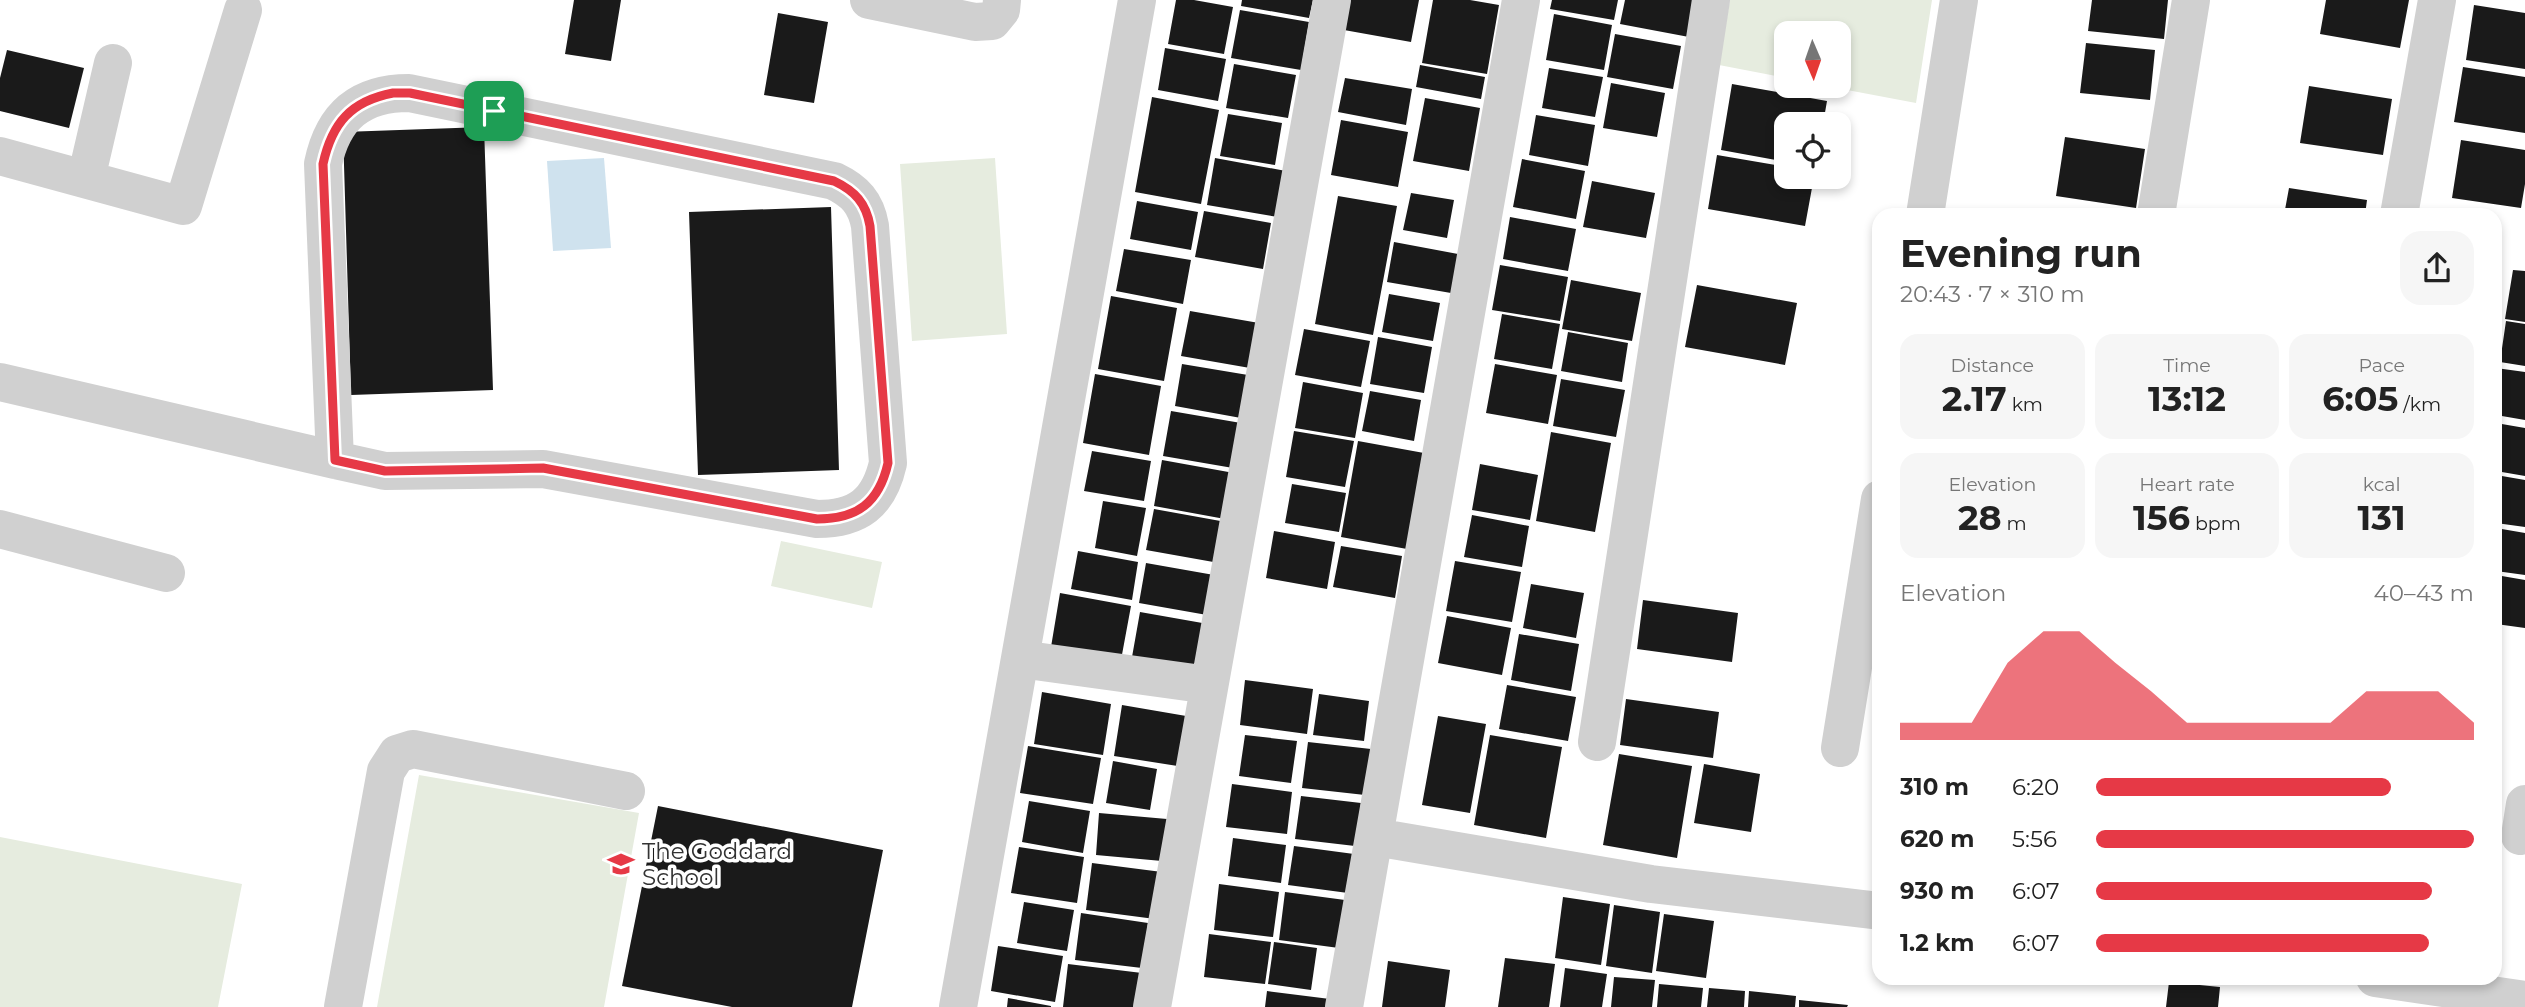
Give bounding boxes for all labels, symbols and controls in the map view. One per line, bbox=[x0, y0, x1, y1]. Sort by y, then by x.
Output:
north arrow bbox=[1774, 21, 1852, 98]
map controls bbox=[1774, 21, 1851, 189]
pin bbox=[464, 81, 524, 141]
icon: arrive bbox=[475, 92, 513, 130]
button: locate bbox=[1774, 112, 1851, 189]
text: Evening run bbox=[1900, 230, 2142, 277]
button: share bbox=[2400, 231, 2474, 305]
text: 20:43 · 7 × 310 m bbox=[1900, 280, 2085, 308]
text: Distance bbox=[1951, 354, 2034, 377]
text: Time bbox=[2163, 354, 2211, 377]
text: Pace bbox=[2358, 354, 2405, 377]
text: 2.17 bbox=[1942, 377, 2007, 420]
text: 13:12 bbox=[2148, 377, 2226, 420]
text: 6:05 bbox=[2322, 377, 2398, 420]
text: km bbox=[2007, 393, 2043, 416]
text: /km bbox=[2398, 393, 2441, 416]
text: Elevation bbox=[1948, 473, 2036, 496]
text: Heart rate bbox=[2139, 473, 2235, 496]
text: kcal bbox=[2363, 473, 2401, 496]
text: 28 bbox=[1958, 496, 2002, 539]
text: 156 bbox=[2133, 496, 2190, 539]
text: 131 bbox=[2358, 496, 2406, 539]
text: m bbox=[2002, 512, 2027, 535]
text: bpm bbox=[2190, 512, 2241, 535]
text: Elevation bbox=[1900, 579, 2006, 607]
text: 40–43 m bbox=[2373, 579, 2474, 607]
text: 310 m bbox=[1900, 773, 1969, 801]
text: 6:20 bbox=[2012, 773, 2059, 801]
text: 620 m bbox=[1900, 825, 1974, 853]
text: 5:56 bbox=[2012, 825, 2057, 853]
place label: The Goddard School bbox=[642, 837, 792, 891]
school or university icon: The Goddard School bbox=[606, 849, 636, 879]
text: 930 m bbox=[1900, 877, 1974, 905]
text: 6:07 bbox=[2012, 877, 2059, 905]
text: 1.2 km bbox=[1900, 929, 1974, 957]
text: 6:07 bbox=[2012, 929, 2059, 957]

